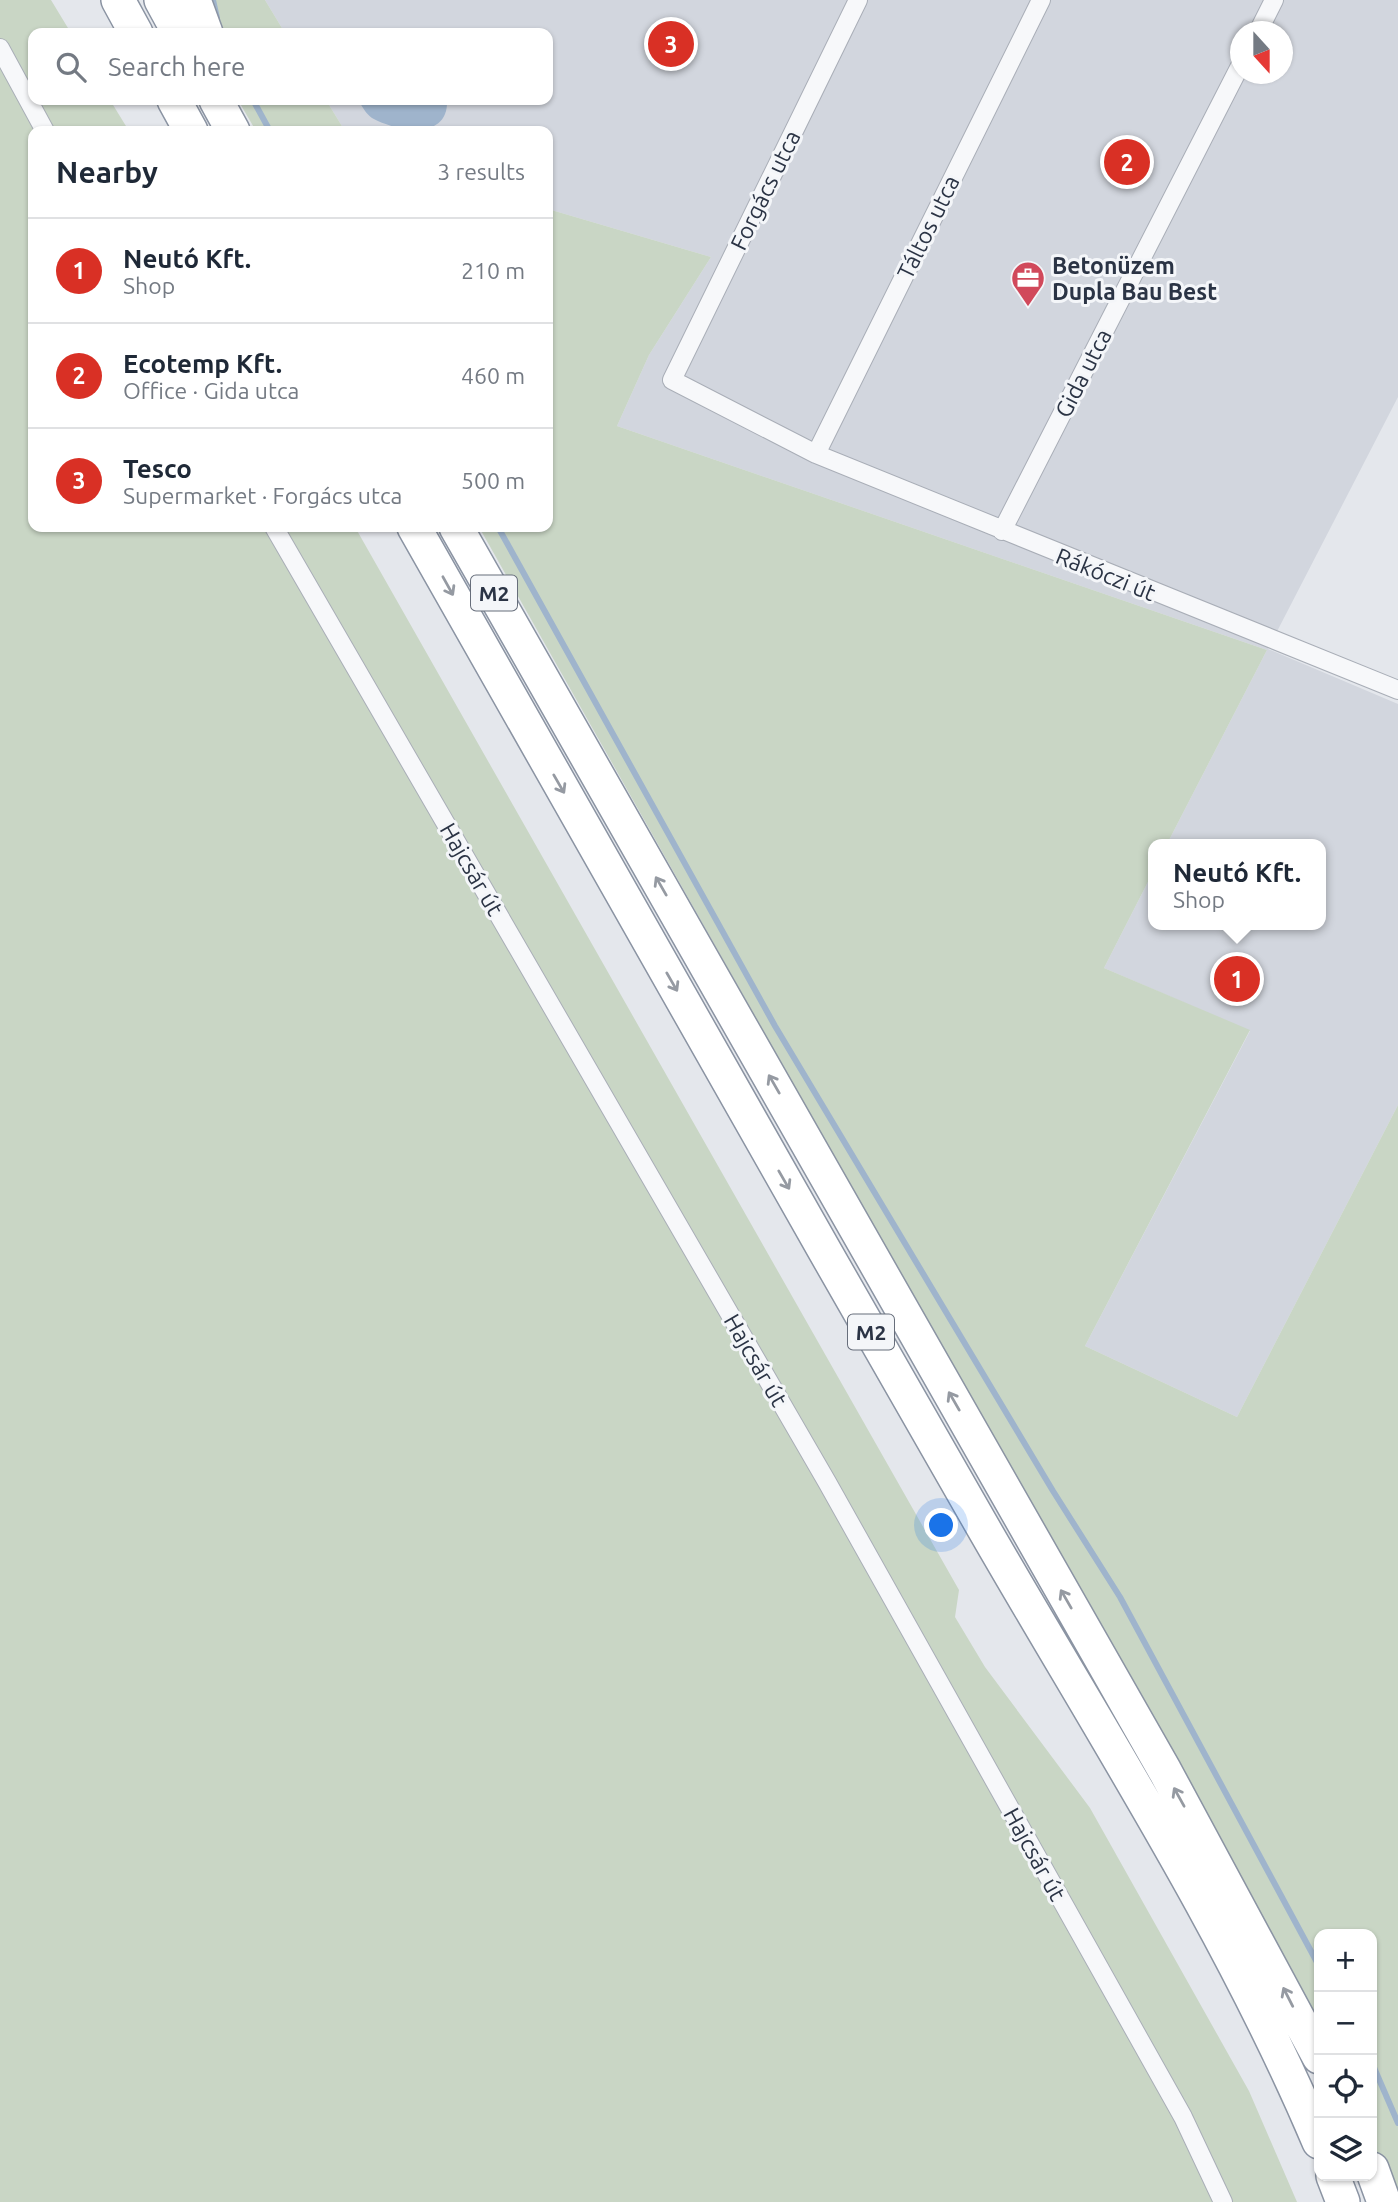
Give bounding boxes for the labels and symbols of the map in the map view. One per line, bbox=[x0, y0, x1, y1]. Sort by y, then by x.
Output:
pin: 3 bbox=[648, 18, 694, 70]
north arrow bbox=[1230, 21, 1293, 84]
street label: Forgács utca bbox=[725, 126, 805, 254]
pin: 2 bbox=[1104, 136, 1150, 188]
street label: Táltos utca bbox=[892, 171, 964, 283]
place label: Betonüzem Dupla Bau Best bbox=[1052, 253, 1217, 304]
office icon: Betonüzem Dupla Bau Best bbox=[1009, 259, 1047, 308]
street label: Gida utca bbox=[1050, 325, 1116, 421]
street label: Rákóczi út bbox=[1053, 543, 1159, 605]
one-way arrow bbox=[441, 576, 455, 596]
road number: M2 bbox=[471, 576, 517, 610]
one-way arrow bbox=[552, 774, 566, 794]
street label: Hajcsár út bbox=[436, 819, 508, 919]
one-way arrow bbox=[654, 877, 668, 897]
pin: 1 bbox=[1214, 953, 1260, 1005]
one-way arrow bbox=[665, 972, 679, 992]
one-way arrow bbox=[767, 1074, 781, 1094]
one-way arrow bbox=[778, 1169, 791, 1190]
street label: Hajcsár út bbox=[720, 1310, 792, 1410]
road number: M2 bbox=[848, 1314, 894, 1350]
one-way arrow bbox=[947, 1392, 961, 1412]
your location bbox=[924, 1508, 958, 1542]
one-way arrow bbox=[1059, 1590, 1073, 1610]
one-way arrow bbox=[1172, 1787, 1185, 1808]
street label: Hajcsár út bbox=[999, 1803, 1071, 1905]
one-way arrow bbox=[1281, 1987, 1295, 2007]

